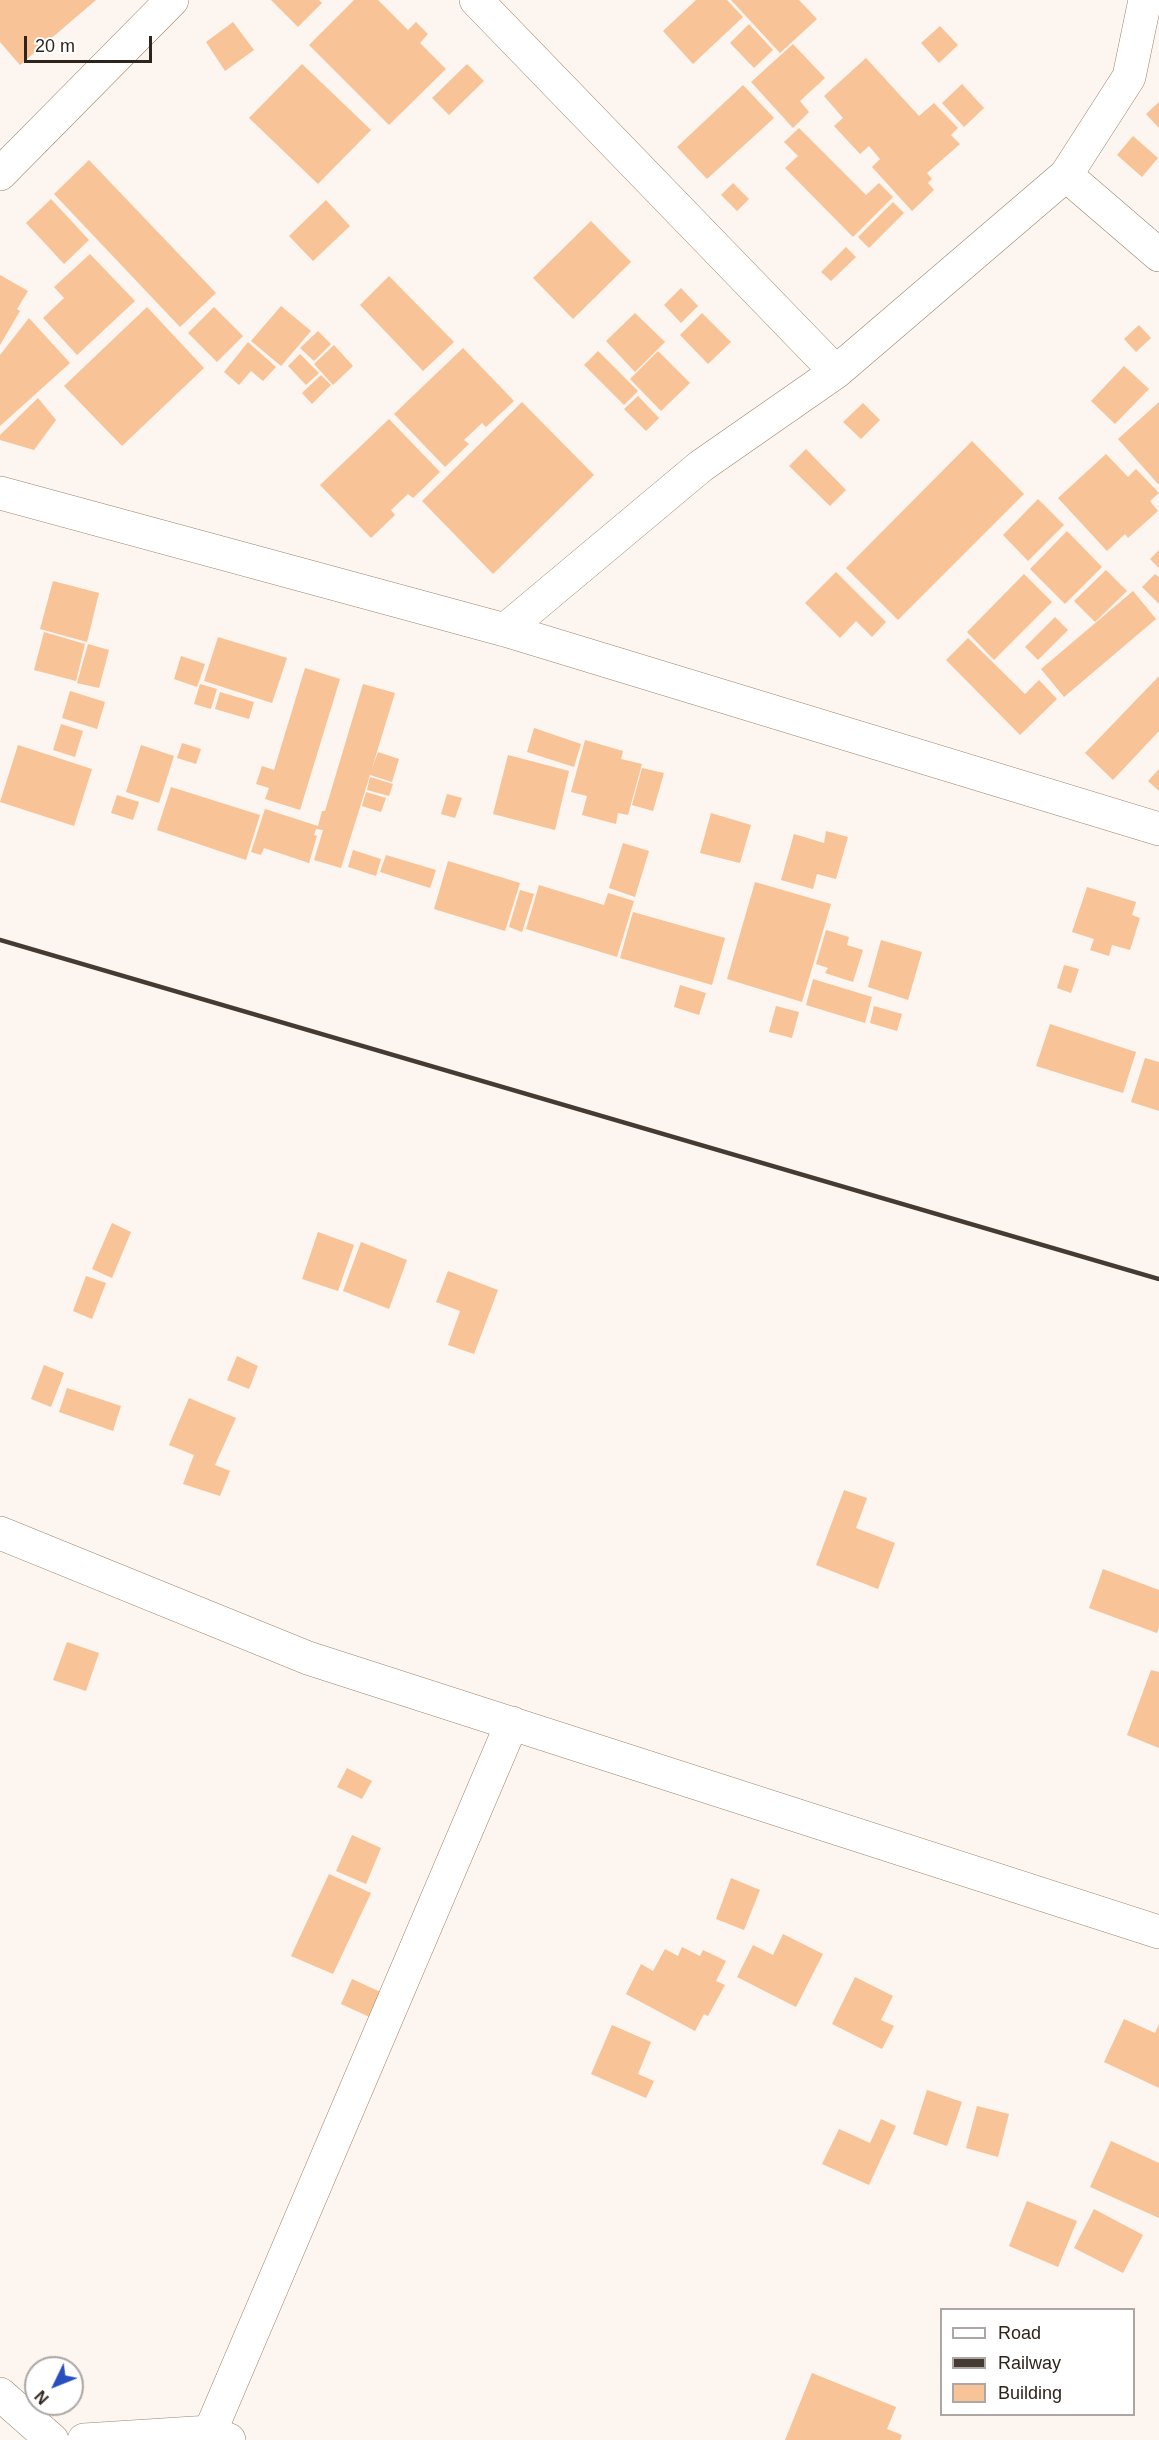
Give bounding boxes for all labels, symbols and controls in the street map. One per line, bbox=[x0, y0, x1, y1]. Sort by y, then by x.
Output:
scale bar bbox=[27, 24, 154, 62]
text: 20 m bbox=[35, 36, 75, 56]
legend bbox=[940, 2308, 1135, 2416]
text: Road bbox=[998, 2323, 1041, 2343]
text: Railway bbox=[998, 2353, 1061, 2373]
north arrow bbox=[24, 2356, 84, 2416]
text: Building bbox=[998, 2383, 1062, 2403]
text: N bbox=[32, 2387, 52, 2407]

